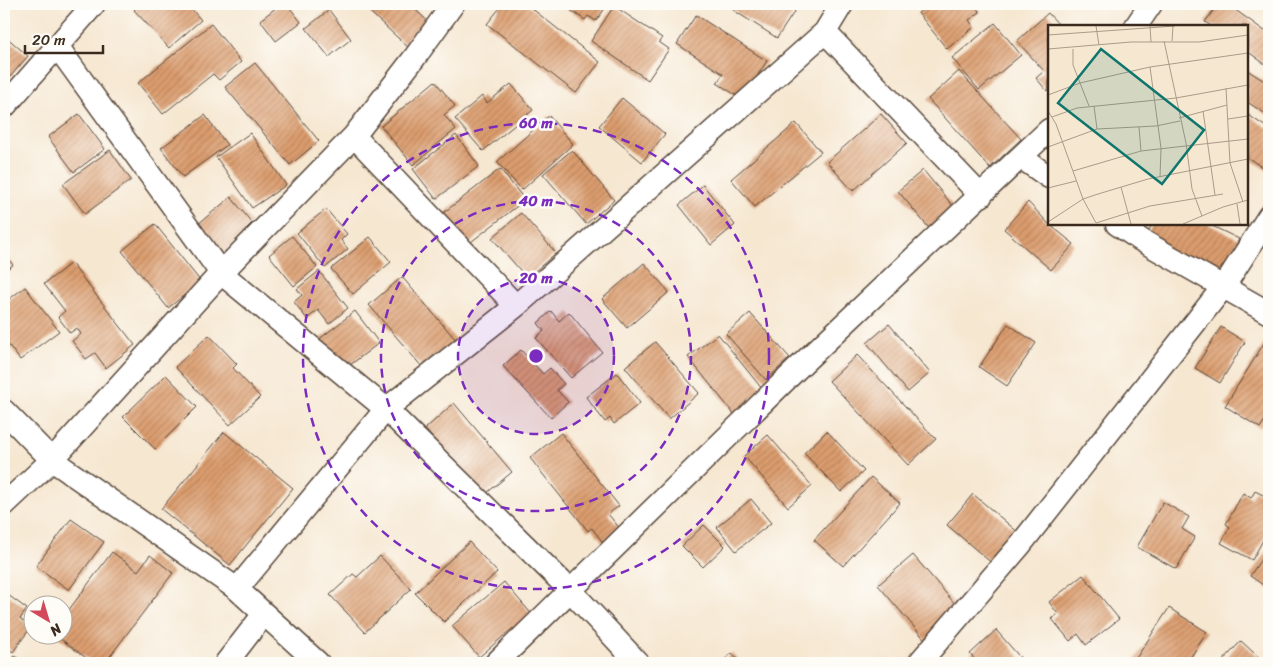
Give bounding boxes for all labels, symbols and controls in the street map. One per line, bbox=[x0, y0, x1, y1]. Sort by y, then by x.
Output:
scale bar bbox=[25, 22, 102, 54]
inset map bbox=[1048, 25, 1248, 225]
text: 20 m bbox=[32, 27, 66, 53]
text: 60 m bbox=[518, 110, 553, 136]
text: 40 m bbox=[518, 188, 554, 214]
text: 20 m bbox=[518, 265, 553, 291]
centre of rings bbox=[527, 347, 545, 365]
north arrow bbox=[22, 594, 72, 644]
text: N bbox=[44, 616, 68, 643]

